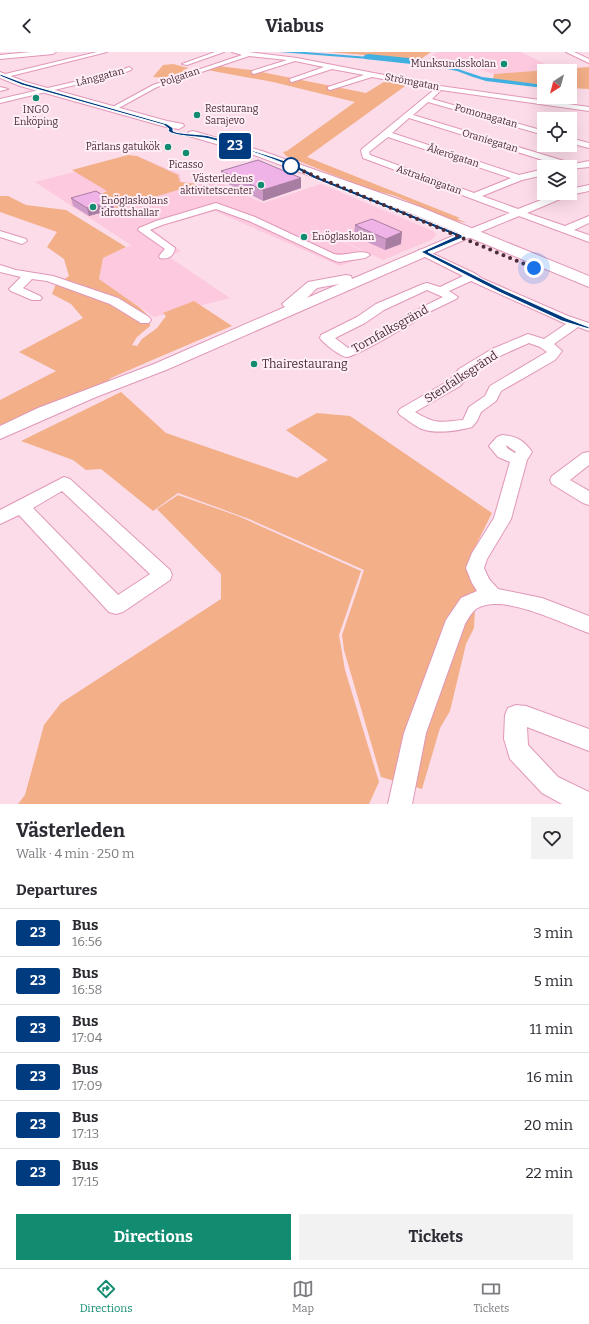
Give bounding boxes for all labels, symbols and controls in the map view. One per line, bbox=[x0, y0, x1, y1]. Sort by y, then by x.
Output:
icon: back bbox=[16, 15, 38, 37]
text: Viabus bbox=[265, 15, 324, 37]
icon: heart bbox=[551, 15, 573, 37]
place label: Munksundsskolan bbox=[411, 58, 497, 70]
marker: Munksundsskolan bbox=[499, 59, 509, 69]
street label: Polgatan bbox=[159, 64, 202, 89]
north arrow bbox=[537, 64, 577, 104]
map controls bbox=[537, 64, 577, 200]
street label: Långgatan bbox=[75, 65, 126, 89]
street label: Strömgatan bbox=[384, 71, 441, 93]
marker: INGO Enköping bbox=[31, 93, 41, 103]
street label: Pomonagatan bbox=[453, 101, 519, 131]
place label: Restaurang Sarajevo bbox=[205, 103, 259, 127]
place label: INGO Enköping bbox=[14, 104, 59, 128]
marker: Restaurang Sarajevo bbox=[192, 110, 202, 120]
button: locate bbox=[537, 112, 577, 152]
street label: Oraniegatan bbox=[461, 127, 520, 155]
line badge: 23 bbox=[217, 133, 253, 159]
text: 23 bbox=[227, 137, 243, 154]
street label: Åkerögatan bbox=[425, 140, 482, 170]
place label: Pärlans gatukök bbox=[86, 141, 160, 153]
marker: Pärlans gatukök bbox=[163, 142, 173, 152]
marker: Picasso bbox=[181, 148, 191, 158]
unlabelled marker bbox=[282, 157, 300, 175]
place label: Picasso bbox=[169, 159, 204, 171]
button: layers bbox=[537, 160, 577, 200]
street label: Astrakangatan bbox=[395, 163, 464, 198]
place label: Västerledens aktivitetscenter bbox=[180, 173, 254, 197]
marker: Västerledens aktivitetscenter bbox=[256, 180, 266, 190]
place label: Enöglaskolans idrottshallar bbox=[101, 195, 168, 219]
marker: Enöglaskolans idrottshallar bbox=[88, 202, 98, 212]
place label: Enöglaskolan bbox=[312, 231, 375, 243]
marker: Enöglaskolan bbox=[299, 232, 309, 242]
your location bbox=[524, 258, 544, 278]
street label: Tornfalksgränd bbox=[349, 302, 431, 356]
street label: Stenfalksgränd bbox=[422, 348, 500, 406]
place label: Thairestaurang bbox=[262, 357, 348, 371]
marker: Thairestaurang bbox=[249, 359, 259, 369]
button: heart bbox=[531, 817, 573, 859]
text: Västerleden bbox=[16, 819, 125, 842]
text: Walk · 4 min · 250 m bbox=[16, 846, 134, 861]
text: Departures bbox=[16, 881, 97, 899]
text: Bus bbox=[72, 916, 98, 934]
text: 23 bbox=[30, 924, 46, 941]
text: 3 min bbox=[533, 924, 573, 942]
text: 16:56 bbox=[72, 934, 102, 949]
text: Bus bbox=[72, 964, 98, 982]
text: 23 bbox=[30, 972, 46, 989]
text: 5 min bbox=[534, 972, 573, 990]
text: 16:58 bbox=[72, 982, 102, 997]
text: Bus bbox=[72, 1012, 98, 1030]
text: 23 bbox=[30, 1020, 46, 1037]
text: 11 min bbox=[530, 1020, 573, 1038]
text: 17:04 bbox=[72, 1030, 102, 1045]
text: Bus bbox=[72, 1060, 98, 1078]
text: 23 bbox=[30, 1068, 46, 1085]
text: 16 min bbox=[527, 1068, 573, 1086]
text: 17:09 bbox=[72, 1078, 102, 1093]
text: Bus bbox=[72, 1108, 98, 1126]
text: 23 bbox=[30, 1116, 46, 1133]
text: 20 min bbox=[524, 1116, 573, 1134]
text: 17:13 bbox=[72, 1126, 99, 1141]
text: Bus bbox=[72, 1156, 98, 1174]
text: 23 bbox=[30, 1164, 46, 1181]
text: 22 min bbox=[525, 1164, 573, 1182]
text: 17:15 bbox=[72, 1174, 99, 1189]
button: Directions bbox=[16, 1214, 291, 1260]
button: Tickets bbox=[299, 1214, 573, 1260]
tab: Directions bbox=[80, 1278, 133, 1315]
tab: Map bbox=[292, 1278, 314, 1315]
tab: Tickets bbox=[473, 1278, 509, 1315]

